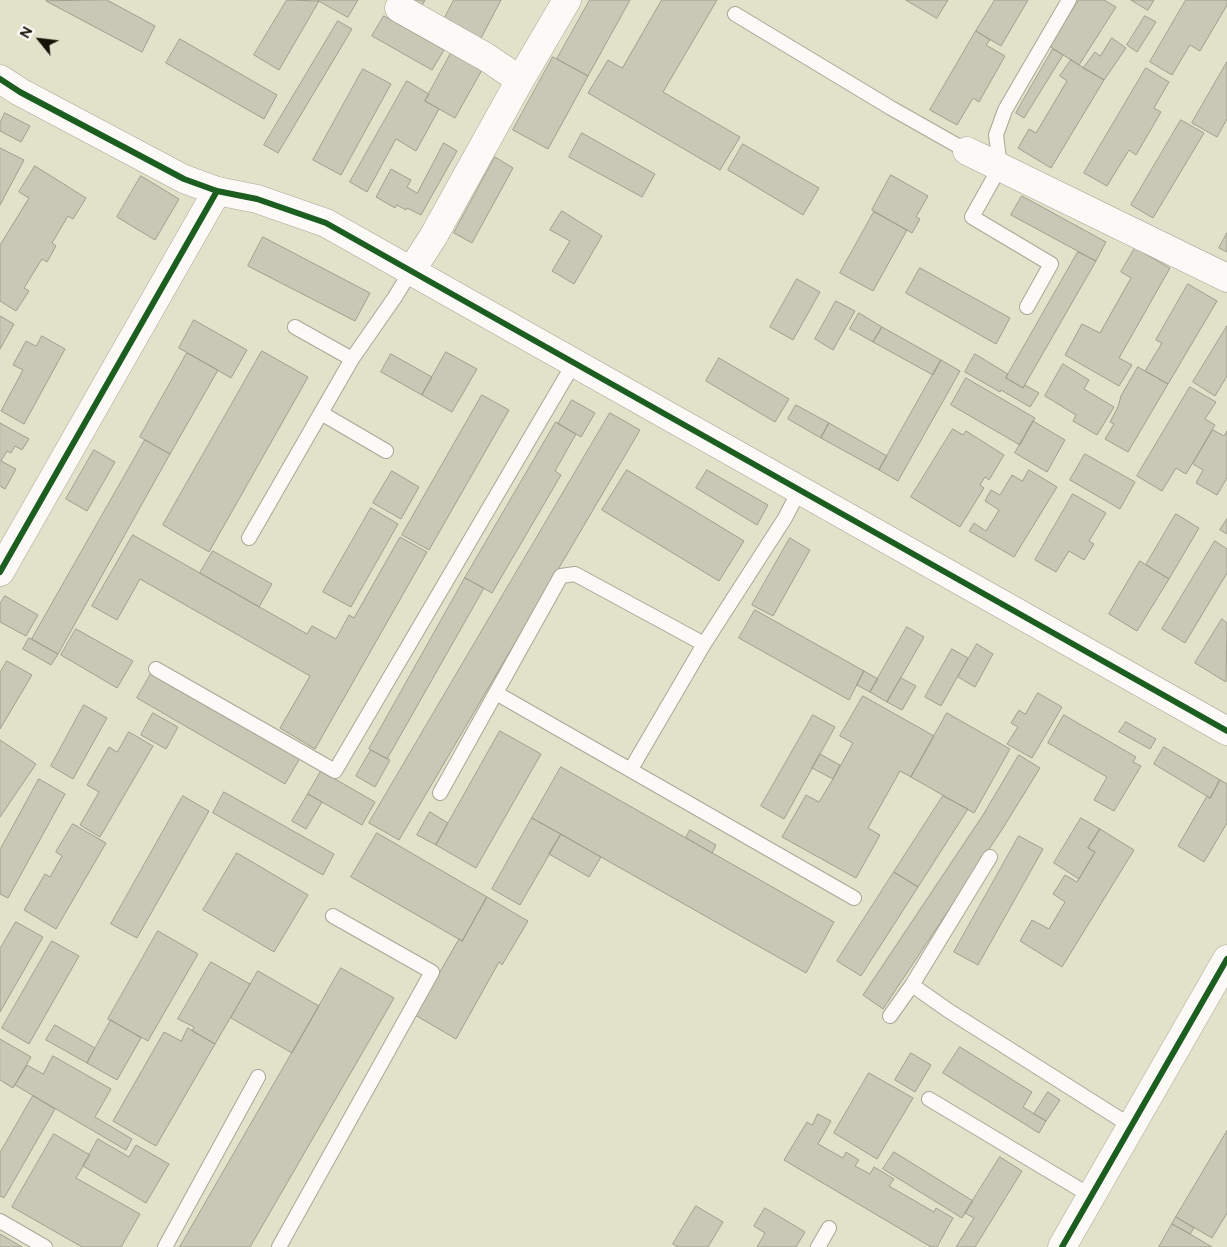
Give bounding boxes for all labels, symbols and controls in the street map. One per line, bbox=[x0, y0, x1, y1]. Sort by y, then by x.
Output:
north arrow bbox=[15, 15, 65, 65]
text: N bbox=[16, 24, 36, 41]

